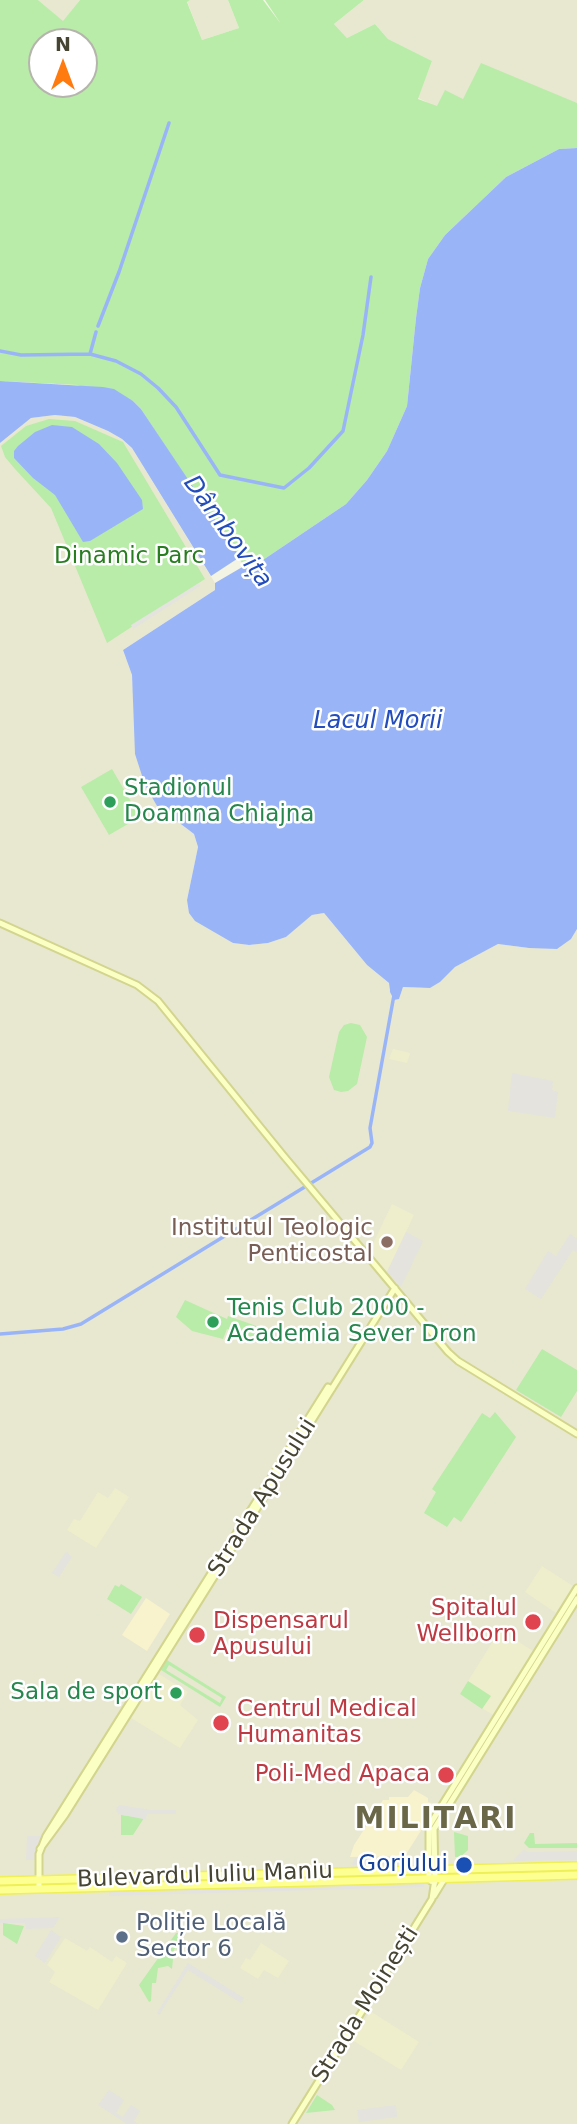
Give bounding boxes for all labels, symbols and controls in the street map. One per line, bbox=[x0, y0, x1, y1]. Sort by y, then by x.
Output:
north arrow bbox=[28, 28, 98, 98]
text: N bbox=[55, 33, 71, 55]
water label: Dâmbovița bbox=[177, 470, 277, 594]
park label: Dinamic Parc bbox=[54, 543, 204, 571]
water label: Lacul Morii bbox=[313, 708, 443, 736]
place label: Stadionul Doamna Chiajna bbox=[124, 775, 314, 829]
marker: Stadionul Doamna Chiajna bbox=[102, 794, 118, 810]
place label: Institutul Teologic Penticostal bbox=[171, 1215, 373, 1269]
marker: Institutul Teologic Penticostal bbox=[379, 1234, 395, 1250]
place label: Tenis Club 2000 - Academia Sever Dron bbox=[227, 1295, 477, 1349]
marker: Tenis Club 2000 - Academia Sever Dron bbox=[205, 1314, 221, 1330]
street label: Strada Apusului bbox=[203, 1414, 323, 1582]
place label: Spitalul Wellborn bbox=[416, 1595, 517, 1649]
place label: Dispensarul Apusului bbox=[213, 1608, 349, 1662]
marker: Spitalul Wellborn bbox=[523, 1612, 543, 1632]
marker: Dispensarul Apusului bbox=[187, 1625, 207, 1645]
place label: Sala de sport bbox=[10, 1679, 162, 1707]
marker: Sala de sport bbox=[168, 1685, 184, 1701]
place label: Centrul Medical Humanitas bbox=[237, 1696, 417, 1750]
marker: Centrul Medical Humanitas bbox=[211, 1713, 231, 1733]
place label: Poli-Med Apaca bbox=[255, 1761, 430, 1789]
marker: Poli-Med Apaca bbox=[436, 1765, 456, 1785]
district label: MILITARI bbox=[356, 1802, 516, 1838]
place label: Gorjului bbox=[358, 1851, 448, 1879]
marker: Gorjului bbox=[454, 1855, 474, 1875]
street label: Bulevardul Iuliu Maniu bbox=[77, 1858, 333, 1894]
place label: Poliție Locală Sector 6 bbox=[136, 1910, 286, 1964]
street label: Strada Moinești bbox=[307, 1922, 425, 2088]
marker: Poliție Locală Sector 6 bbox=[114, 1929, 130, 1945]

